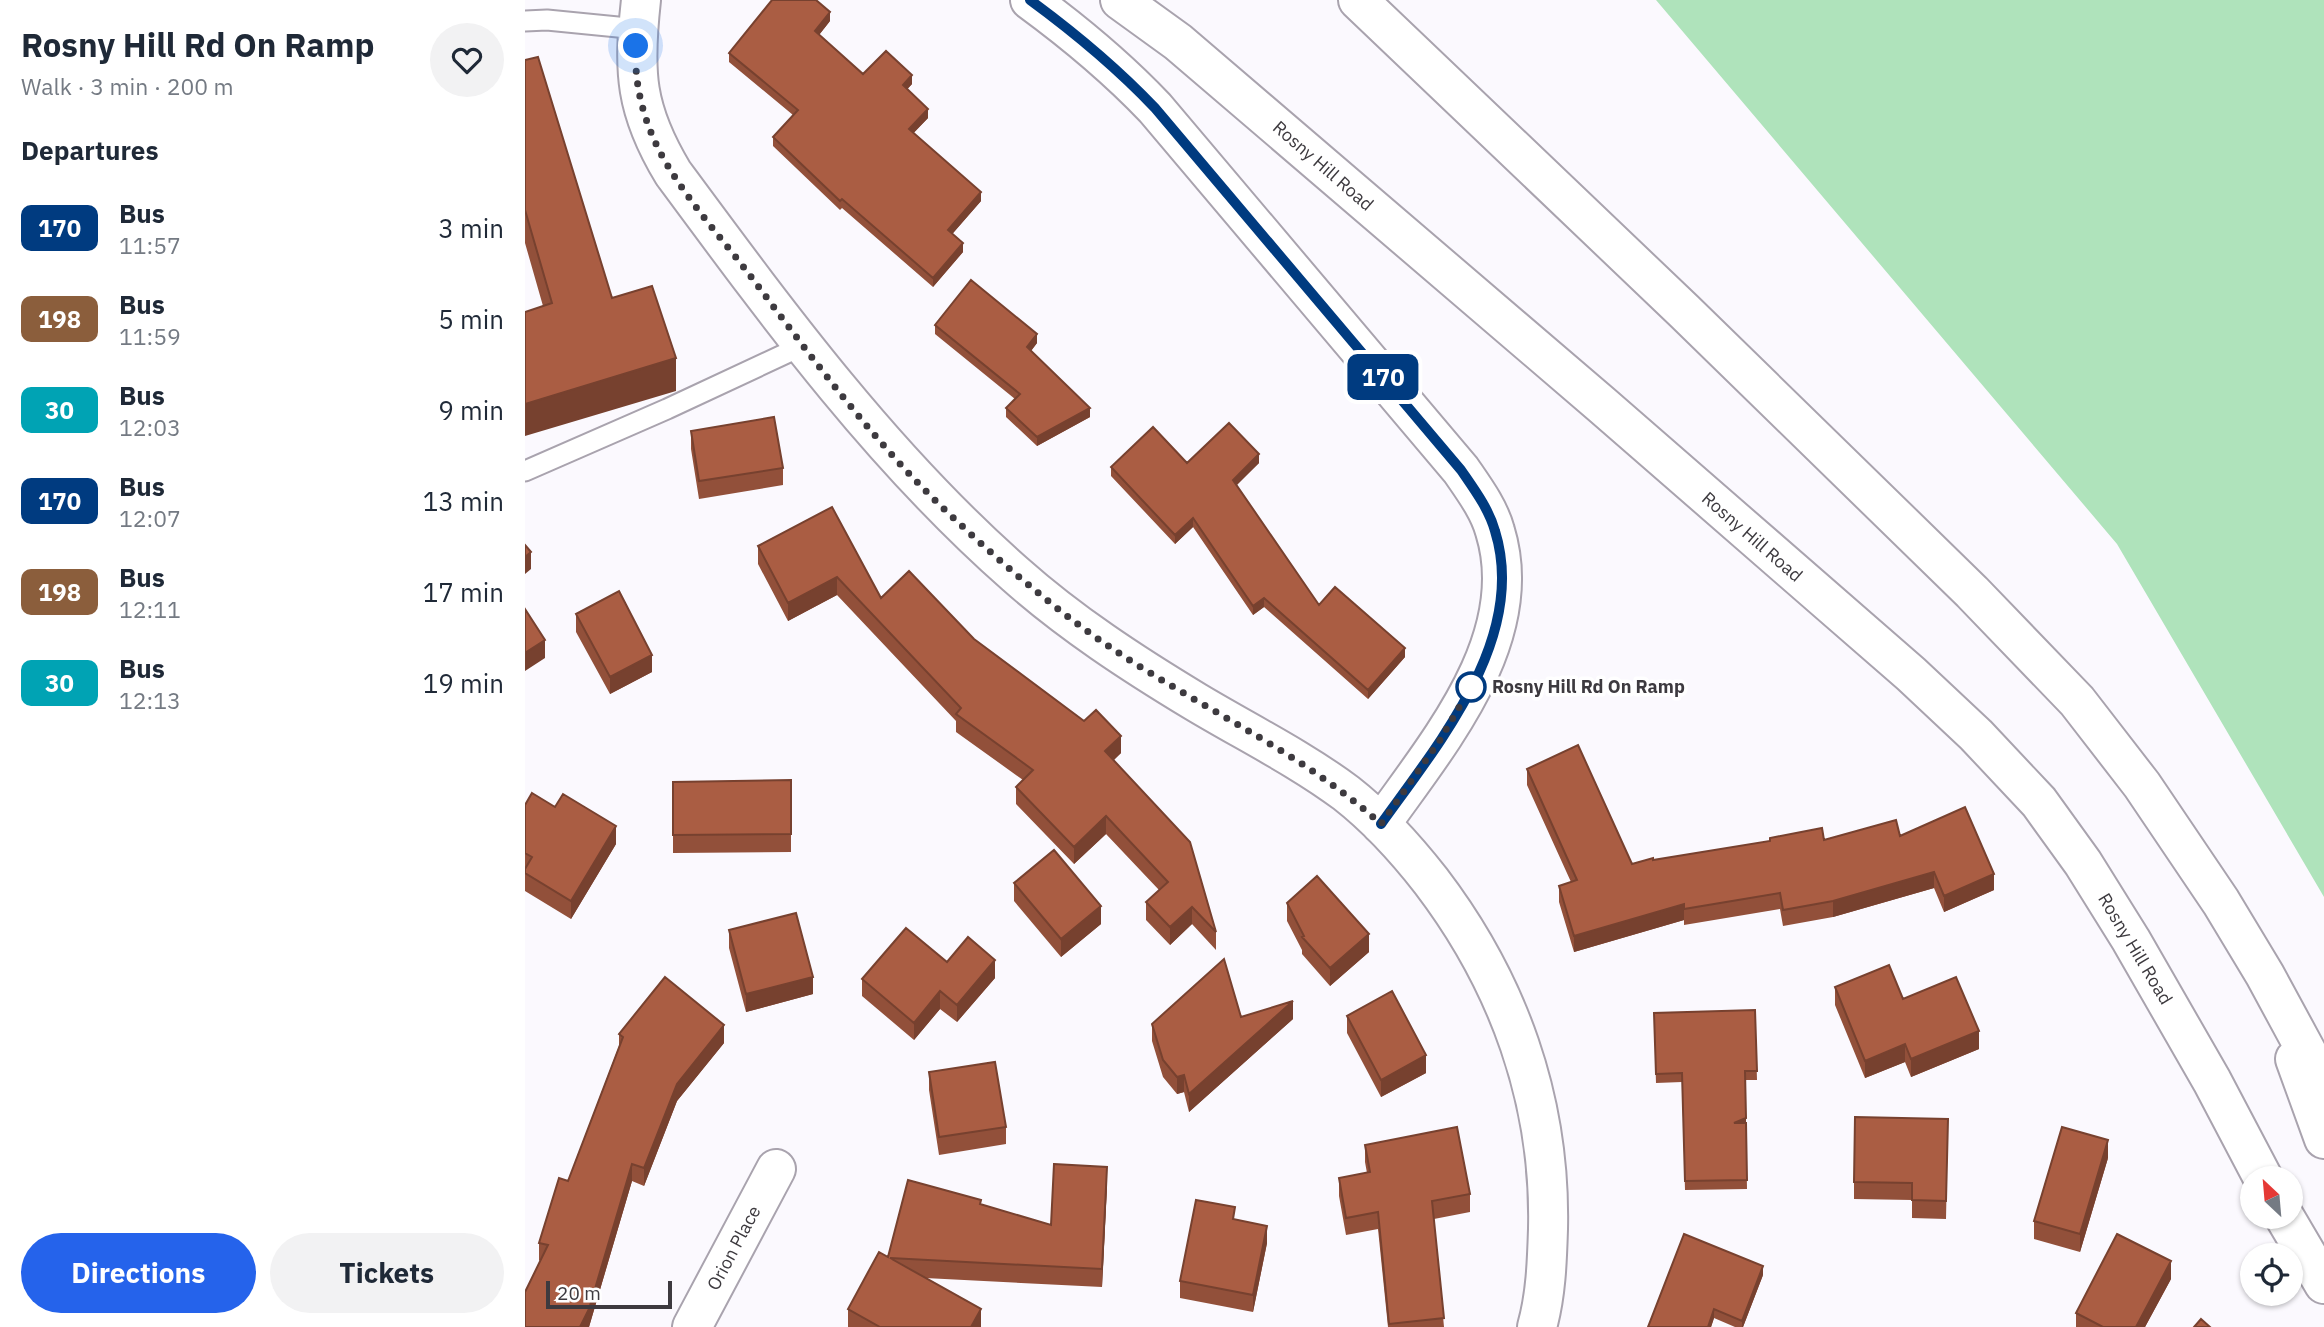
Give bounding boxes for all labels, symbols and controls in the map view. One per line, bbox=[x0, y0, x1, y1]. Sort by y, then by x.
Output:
text: Rosny Hill Rd On Ramp bbox=[21, 23, 375, 66]
button: heart bbox=[430, 23, 504, 97]
your location bbox=[618, 28, 653, 63]
text: Walk · 3 min · 200 m bbox=[21, 71, 234, 101]
street label: Rosny Hill Road bbox=[1268, 116, 1378, 216]
text: Departures bbox=[21, 133, 159, 167]
text: Bus bbox=[119, 196, 165, 230]
text: 3 min bbox=[438, 211, 504, 245]
text: 170 bbox=[38, 212, 81, 244]
text: 11:57 bbox=[119, 230, 181, 260]
text: Bus bbox=[119, 287, 165, 321]
text: 5 min bbox=[438, 302, 504, 336]
text: 198 bbox=[38, 303, 81, 335]
text: 11:59 bbox=[119, 321, 181, 351]
line badge: 170 bbox=[1343, 354, 1423, 400]
text: 170 bbox=[1361, 361, 1405, 393]
text: Bus bbox=[119, 378, 165, 412]
text: 9 min bbox=[438, 393, 504, 427]
text: 30 bbox=[45, 394, 74, 426]
text: 12:03 bbox=[119, 412, 181, 442]
text: Bus bbox=[119, 469, 165, 503]
text: 13 min bbox=[423, 484, 504, 518]
text: 170 bbox=[38, 485, 81, 517]
street label: Rosny Hill Road bbox=[1697, 487, 1807, 587]
text: 12:07 bbox=[119, 503, 181, 533]
text: Bus bbox=[119, 560, 165, 594]
text: 17 min bbox=[423, 575, 504, 609]
text: 198 bbox=[38, 576, 81, 608]
text: 12:11 bbox=[119, 594, 181, 624]
text: Bus bbox=[119, 651, 165, 685]
text: 19 min bbox=[423, 666, 504, 700]
text: 30 bbox=[45, 667, 74, 699]
marker: Rosny Hill Rd On Ramp bbox=[1456, 672, 1486, 702]
place label: Rosny Hill Rd On Ramp bbox=[1492, 675, 1685, 698]
text: 12:13 bbox=[119, 685, 181, 715]
street label: Rosny Hill Road bbox=[2093, 889, 2178, 1009]
north arrow bbox=[2240, 1166, 2303, 1228]
map controls bbox=[2240, 1166, 2303, 1306]
street label: Orion Place bbox=[702, 1201, 766, 1294]
button: Directions bbox=[21, 1233, 256, 1313]
button: Tickets bbox=[270, 1233, 504, 1313]
button: locate bbox=[2240, 1243, 2303, 1306]
scale bar bbox=[546, 1278, 672, 1310]
text: 20 m bbox=[557, 1281, 601, 1305]

